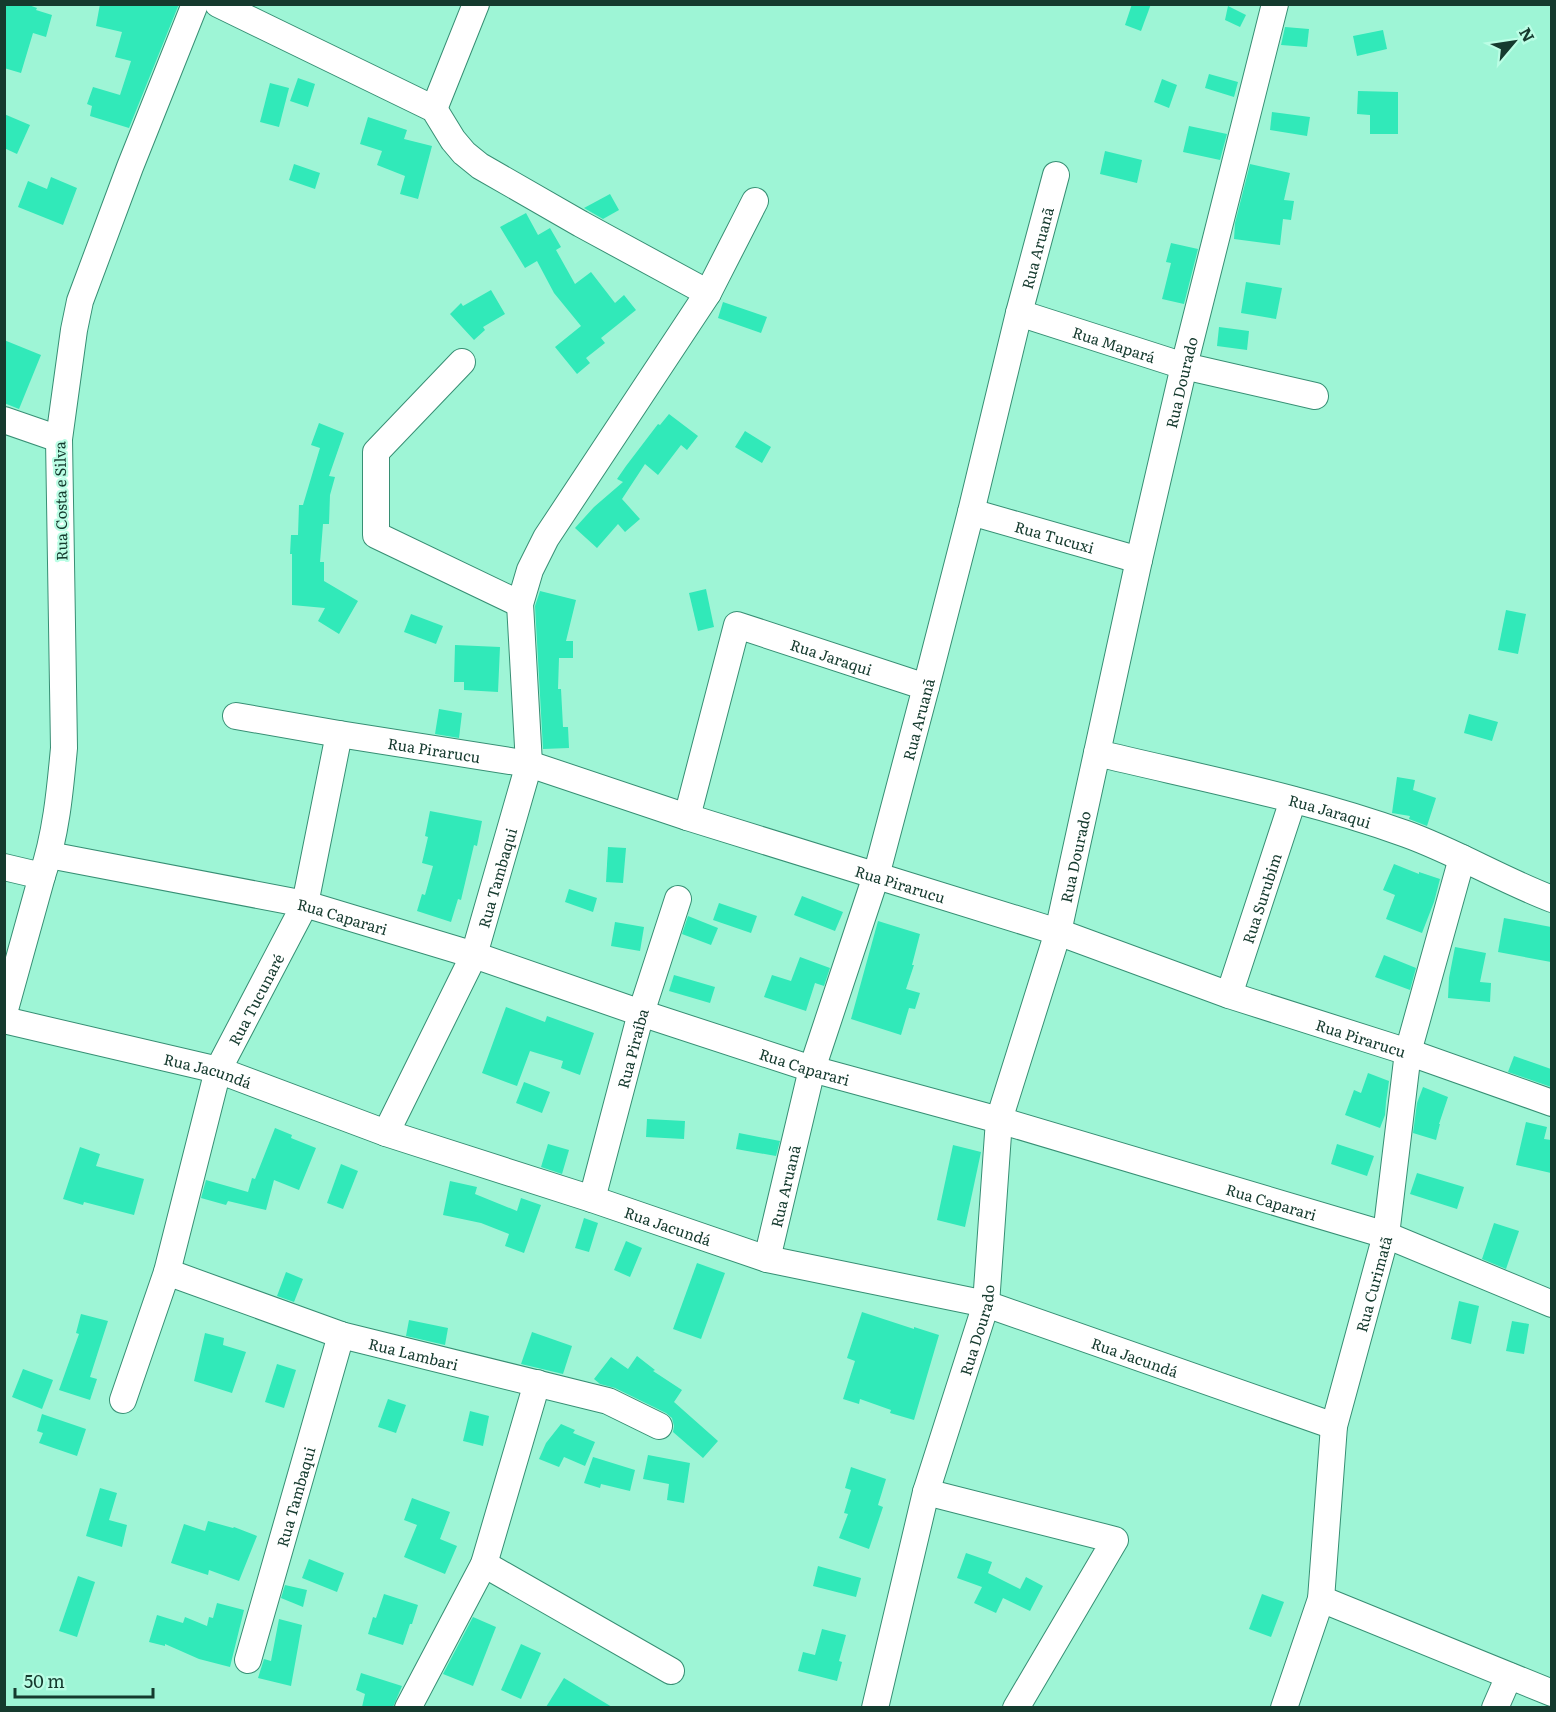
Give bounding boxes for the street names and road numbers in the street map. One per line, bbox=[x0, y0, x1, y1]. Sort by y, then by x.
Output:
street label: Rua Aruanã bbox=[1014, 203, 1059, 291]
street label: Rua Mapará bbox=[1070, 319, 1159, 368]
street label: Rua Dourado bbox=[1158, 334, 1203, 430]
street label: Rua Costa e Silva bbox=[47, 440, 73, 561]
street label: Rua Tucuxi bbox=[1012, 514, 1097, 558]
street label: Rua Jaraqui bbox=[788, 632, 876, 680]
street label: Rua Aruanã bbox=[896, 675, 940, 763]
street label: Rua Pirarucu bbox=[386, 730, 483, 768]
street label: Rua Jaraqui bbox=[1286, 787, 1374, 833]
street label: Rua Dourado bbox=[1053, 808, 1096, 905]
street label: Rua Tambaqui bbox=[471, 825, 522, 931]
street label: Rua Surubim bbox=[1235, 849, 1287, 946]
street label: Rua Pirarucu bbox=[852, 858, 949, 908]
street label: Rua Caparari bbox=[296, 891, 391, 940]
street label: Rua Tucunaré bbox=[222, 949, 289, 1049]
street label: Rua Piraíba bbox=[610, 1004, 654, 1091]
street label: Rua Pirarucu bbox=[1313, 1012, 1410, 1062]
street label: Rua Caparari bbox=[757, 1041, 852, 1090]
street label: Rua Jacundá bbox=[162, 1046, 256, 1094]
street label: Rua Aruanã bbox=[763, 1142, 805, 1230]
street label: Rua Caparari bbox=[1223, 1177, 1320, 1225]
street label: Rua Jacundá bbox=[622, 1200, 716, 1251]
street label: Rua Curimatã bbox=[1349, 1232, 1397, 1335]
street label: Rua Dourado bbox=[953, 1284, 999, 1378]
street label: Rua Jacundá bbox=[1088, 1330, 1183, 1382]
street label: Rua Lambari bbox=[367, 1331, 461, 1375]
street label: Rua Tambaqui bbox=[269, 1444, 320, 1549]

